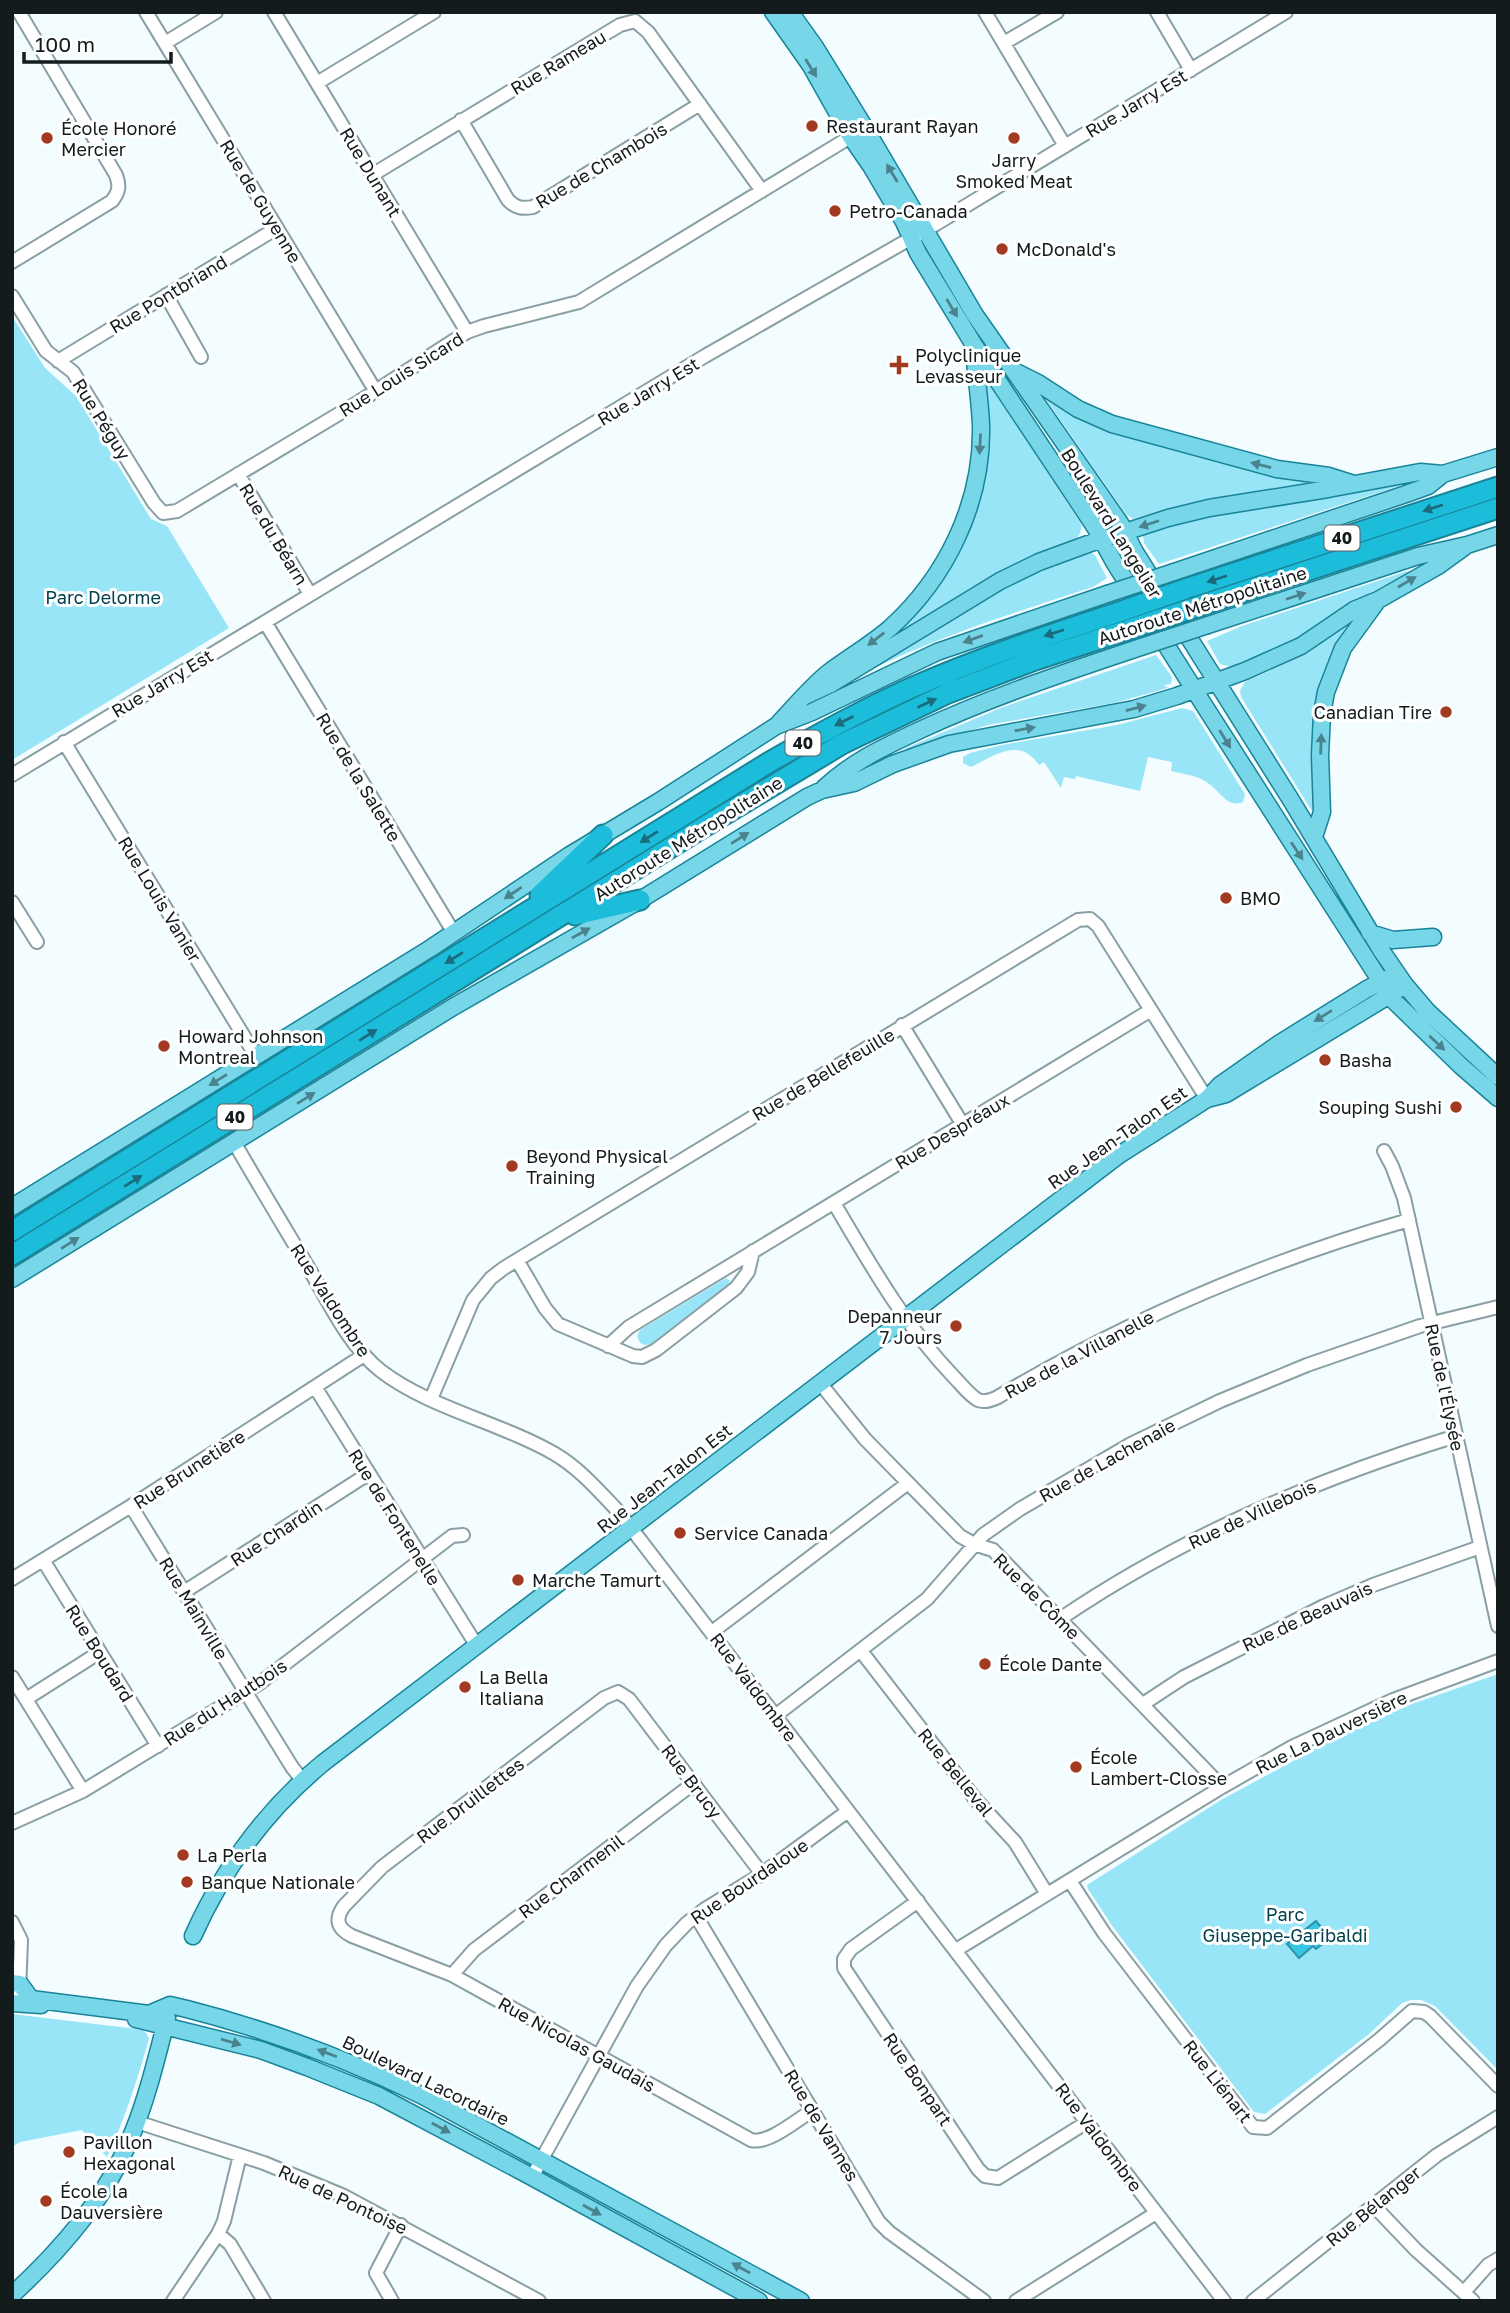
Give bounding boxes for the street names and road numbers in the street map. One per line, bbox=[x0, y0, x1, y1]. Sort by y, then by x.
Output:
street label: Rue Rameau bbox=[506, 25, 610, 99]
street label: Rue Jarry Est bbox=[1081, 64, 1191, 142]
street label: Rue de Chambois bbox=[531, 117, 671, 213]
street label: Rue Dunant bbox=[336, 123, 406, 221]
street label: Rue de Guyenne bbox=[216, 135, 306, 267]
street label: Rue Pontbriand bbox=[105, 250, 231, 338]
street label: Rue Louis Sicard bbox=[335, 327, 467, 421]
street label: Rue Jarry Est bbox=[593, 352, 703, 430]
street label: Rue Péguy bbox=[68, 374, 136, 464]
street label: Boulevard Langelier bbox=[1057, 444, 1167, 602]
street label: Rue du Béarn bbox=[235, 479, 313, 589]
road number: 40 bbox=[1324, 526, 1360, 551]
street label: Autoroute Métropolitaine bbox=[1095, 561, 1309, 649]
street label: Rue Jarry Est bbox=[107, 644, 217, 722]
street label: Rue de la Salette bbox=[312, 709, 406, 845]
road number: 40 bbox=[786, 730, 820, 756]
street label: Autoroute Métropolitaine bbox=[590, 771, 786, 905]
street label: Rue Louis Vanier bbox=[114, 832, 206, 966]
street label: Rue de Bellefeuille bbox=[748, 1023, 898, 1125]
street label: Rue Jean-Talon Est bbox=[1043, 1081, 1191, 1193]
street label: Rue Despréaux bbox=[891, 1088, 1013, 1174]
road number: 40 bbox=[218, 1105, 252, 1130]
street label: Rue Valdombre bbox=[286, 1239, 376, 1361]
street label: Rue de la Villanelle bbox=[1001, 1305, 1157, 1403]
street label: Rue de l'Élysée bbox=[1421, 1321, 1469, 1453]
street label: Rue de Lachenaie bbox=[1035, 1413, 1179, 1507]
street label: Rue Jean-Talon Est bbox=[592, 1419, 736, 1537]
street label: Rue Brunetière bbox=[129, 1425, 249, 1513]
street label: Rue de Fontenelle bbox=[344, 1445, 446, 1589]
street label: Rue de Villebois bbox=[1185, 1475, 1319, 1553]
street label: Rue Chardin bbox=[226, 1495, 326, 1571]
street label: Rue de Côme bbox=[989, 1548, 1085, 1644]
street label: Rue Mainville bbox=[155, 1553, 233, 1663]
street label: Rue de Beauvais bbox=[1238, 1576, 1376, 1656]
street label: Rue Boudard bbox=[61, 1600, 139, 1706]
street label: Rue Valdombre bbox=[706, 1628, 802, 1746]
street label: Rue du Hautbois bbox=[159, 1654, 291, 1750]
street label: Rue La Dauversière bbox=[1252, 1686, 1410, 1778]
street label: Rue Belleval bbox=[914, 1723, 998, 1821]
street label: Rue Brucy bbox=[657, 1740, 727, 1822]
street label: Rue Druillettes bbox=[412, 1752, 528, 1848]
street label: Rue Charmenil bbox=[514, 1829, 628, 1923]
street label: Rue Bourdaloue bbox=[686, 1834, 812, 1928]
street label: Rue Nicolas Gaudais bbox=[495, 1992, 659, 2096]
street label: Rue Bonpart bbox=[879, 2028, 957, 2130]
street label: Boulevard Lacordaire bbox=[339, 2030, 513, 2130]
street label: Rue Liénart bbox=[1179, 2035, 1257, 2127]
street label: Rue de Vannes bbox=[780, 2065, 864, 2185]
street label: Rue Valdombre bbox=[1051, 2078, 1147, 2196]
street label: Rue de Pontoise bbox=[275, 2159, 411, 2239]
street label: Rue Bélanger bbox=[1321, 2161, 1425, 2251]

